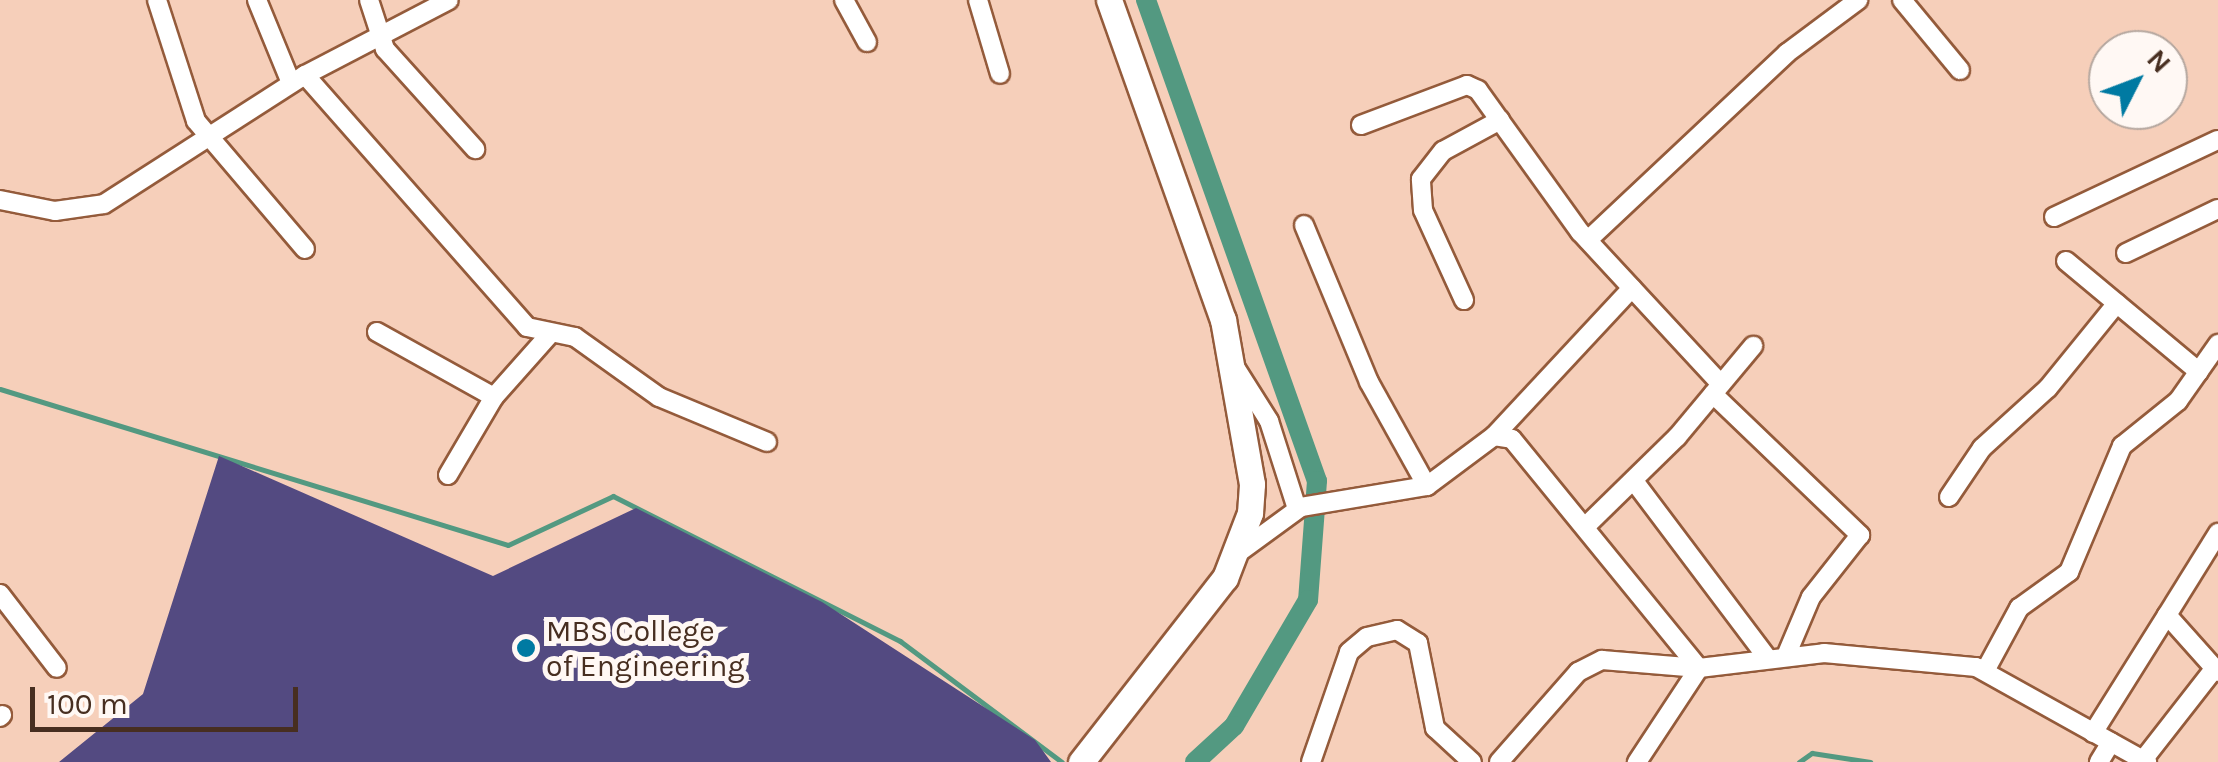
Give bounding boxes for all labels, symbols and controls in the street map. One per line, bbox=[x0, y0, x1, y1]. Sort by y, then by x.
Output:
north arrow bbox=[2088, 30, 2188, 130]
text: N bbox=[2140, 42, 2178, 79]
place label: MBS College of Engineering bbox=[546, 613, 744, 684]
marker: MBS College of Engineering bbox=[515, 637, 537, 659]
scale bar bbox=[35, 667, 302, 729]
text: 100 m bbox=[47, 686, 128, 722]

